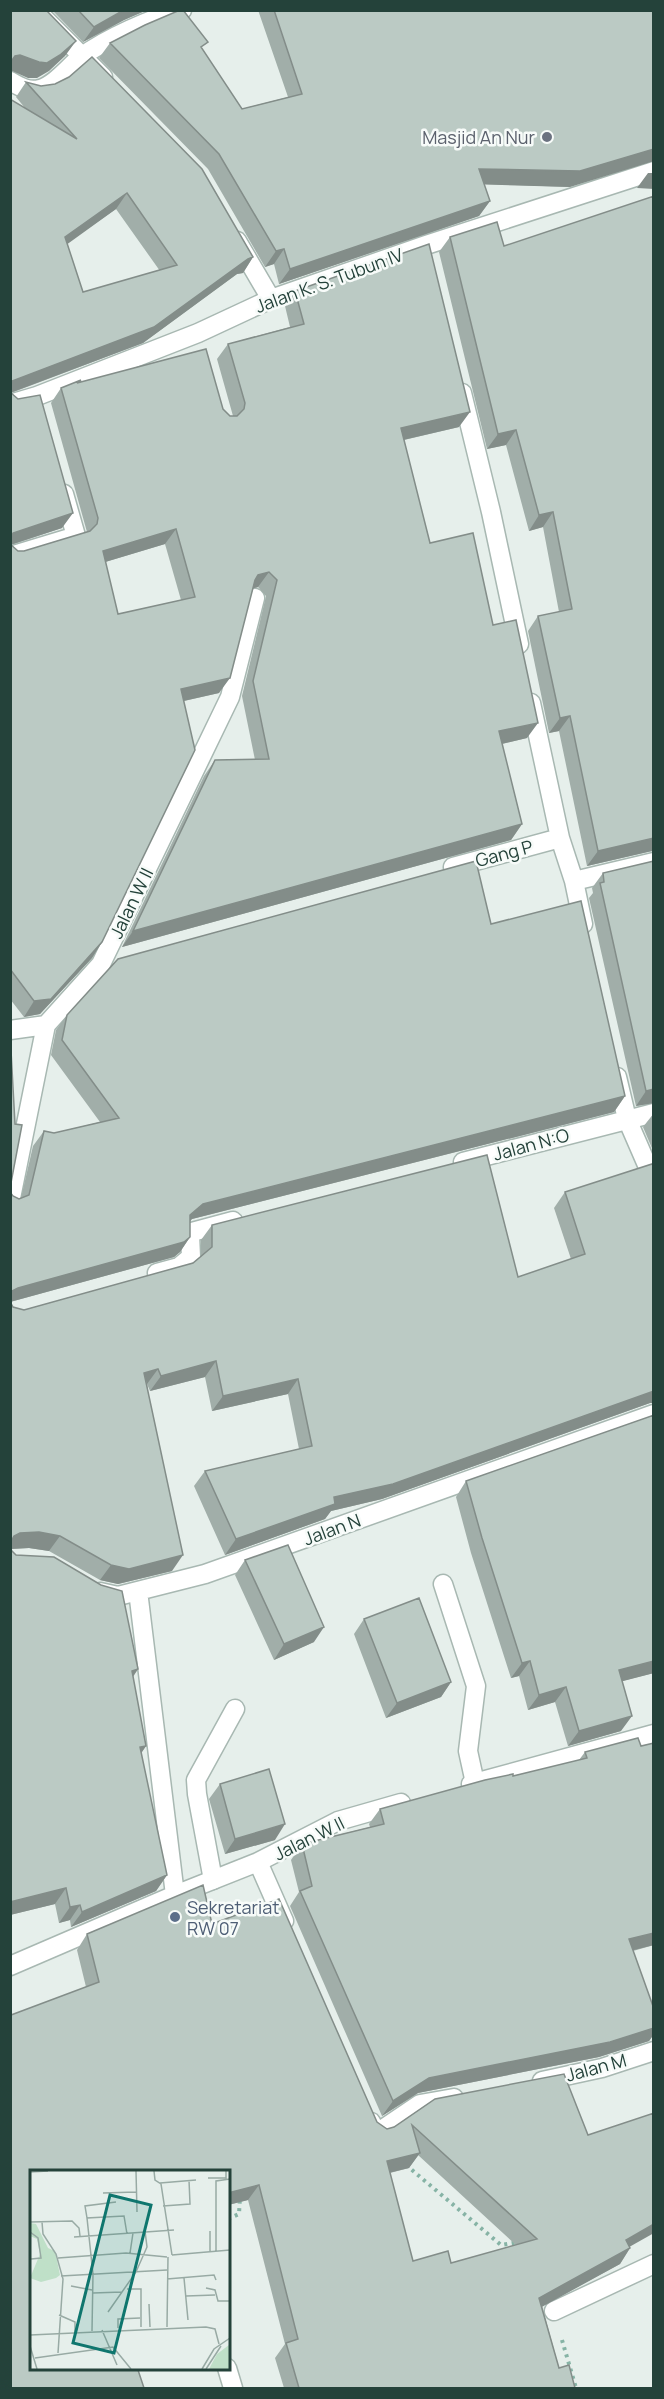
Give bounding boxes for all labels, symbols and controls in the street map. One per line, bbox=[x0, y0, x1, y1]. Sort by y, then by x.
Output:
place label: Masjid An Nur bbox=[422, 125, 535, 149]
marker: Masjid An Nur bbox=[540, 130, 554, 144]
street label: Jalan K. S. Tubun IV bbox=[252, 242, 406, 318]
street label: Gang P bbox=[473, 834, 535, 872]
street label: Jalan W II bbox=[104, 864, 158, 942]
street label: Jalan N:O bbox=[490, 1122, 572, 1166]
street label: Jalan N bbox=[300, 1508, 364, 1550]
street label: Jalan W II bbox=[270, 1811, 348, 1865]
place label: Sekretariat RW 07 bbox=[187, 1895, 280, 1940]
marker: Sekretariat RW 07 bbox=[168, 1910, 182, 1924]
street label: Jalan M bbox=[563, 2047, 629, 2087]
inset map bbox=[30, 2170, 230, 2369]

